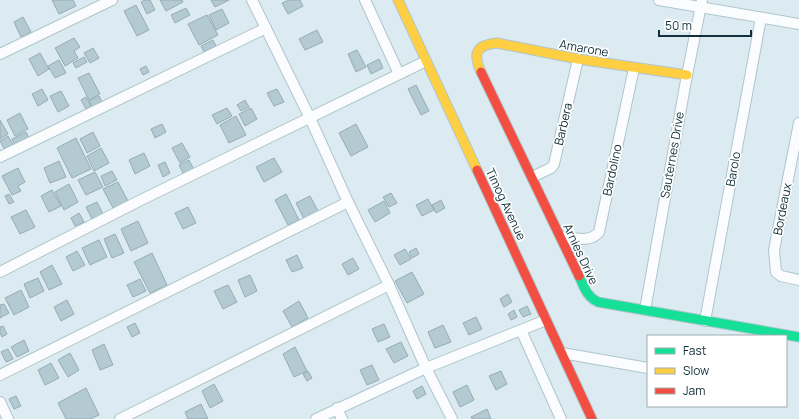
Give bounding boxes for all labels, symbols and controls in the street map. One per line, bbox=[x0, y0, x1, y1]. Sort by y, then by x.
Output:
scale bar bbox=[659, 12, 751, 38]
text: 50 m bbox=[665, 17, 692, 34]
street label: Amarone bbox=[558, 35, 610, 61]
street label: Barbera bbox=[550, 101, 576, 147]
street label: Sauternes Drive bbox=[656, 110, 688, 200]
street label: Bardolino bbox=[598, 143, 626, 197]
street label: Barolo bbox=[722, 150, 744, 188]
street label: Timog Avenue bbox=[482, 165, 530, 243]
street label: Bordeaux bbox=[769, 181, 796, 237]
street label: Arnies Drive bbox=[559, 221, 603, 287]
legend bbox=[647, 335, 787, 407]
text: Fast bbox=[683, 342, 707, 359]
text: Slow bbox=[683, 362, 709, 379]
text: Jam bbox=[683, 382, 705, 399]

